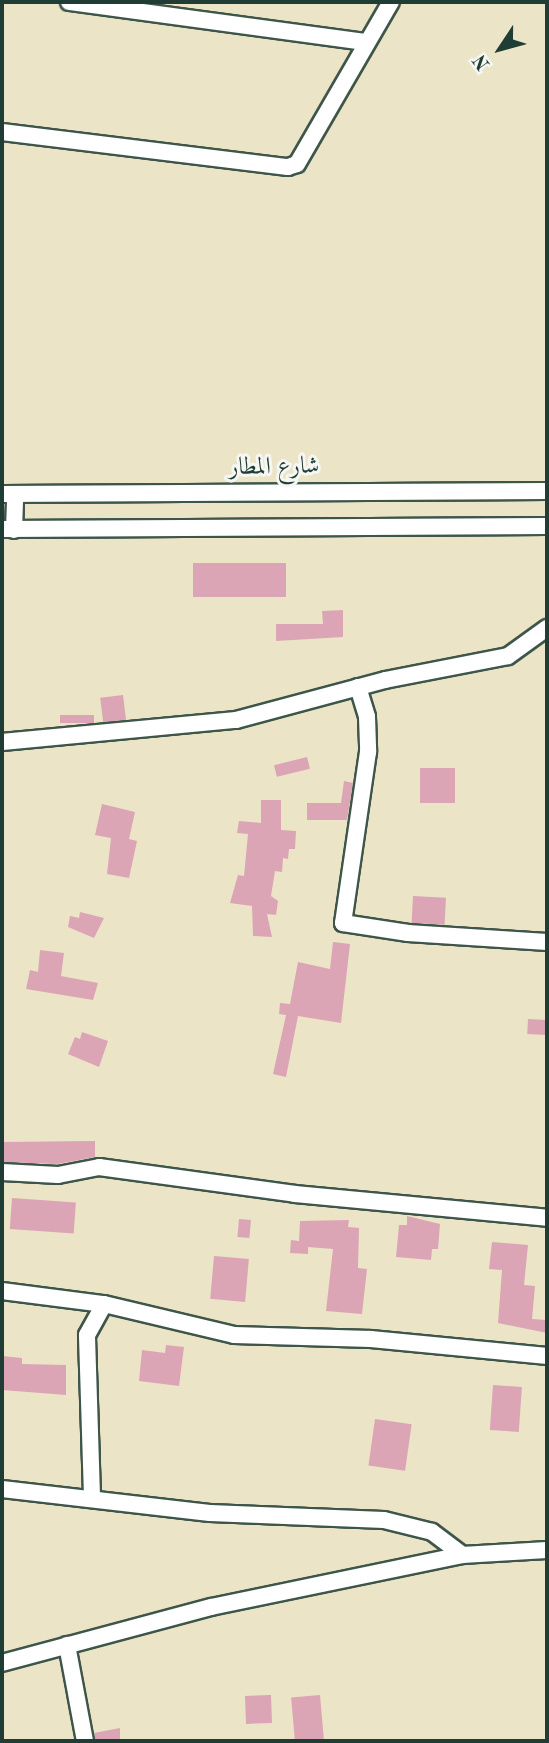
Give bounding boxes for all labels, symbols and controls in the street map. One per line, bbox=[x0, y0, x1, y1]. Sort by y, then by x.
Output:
north arrow bbox=[465, 14, 535, 84]
text: N bbox=[471, 50, 495, 73]
street label: شارع المطار bbox=[229, 453, 319, 483]

